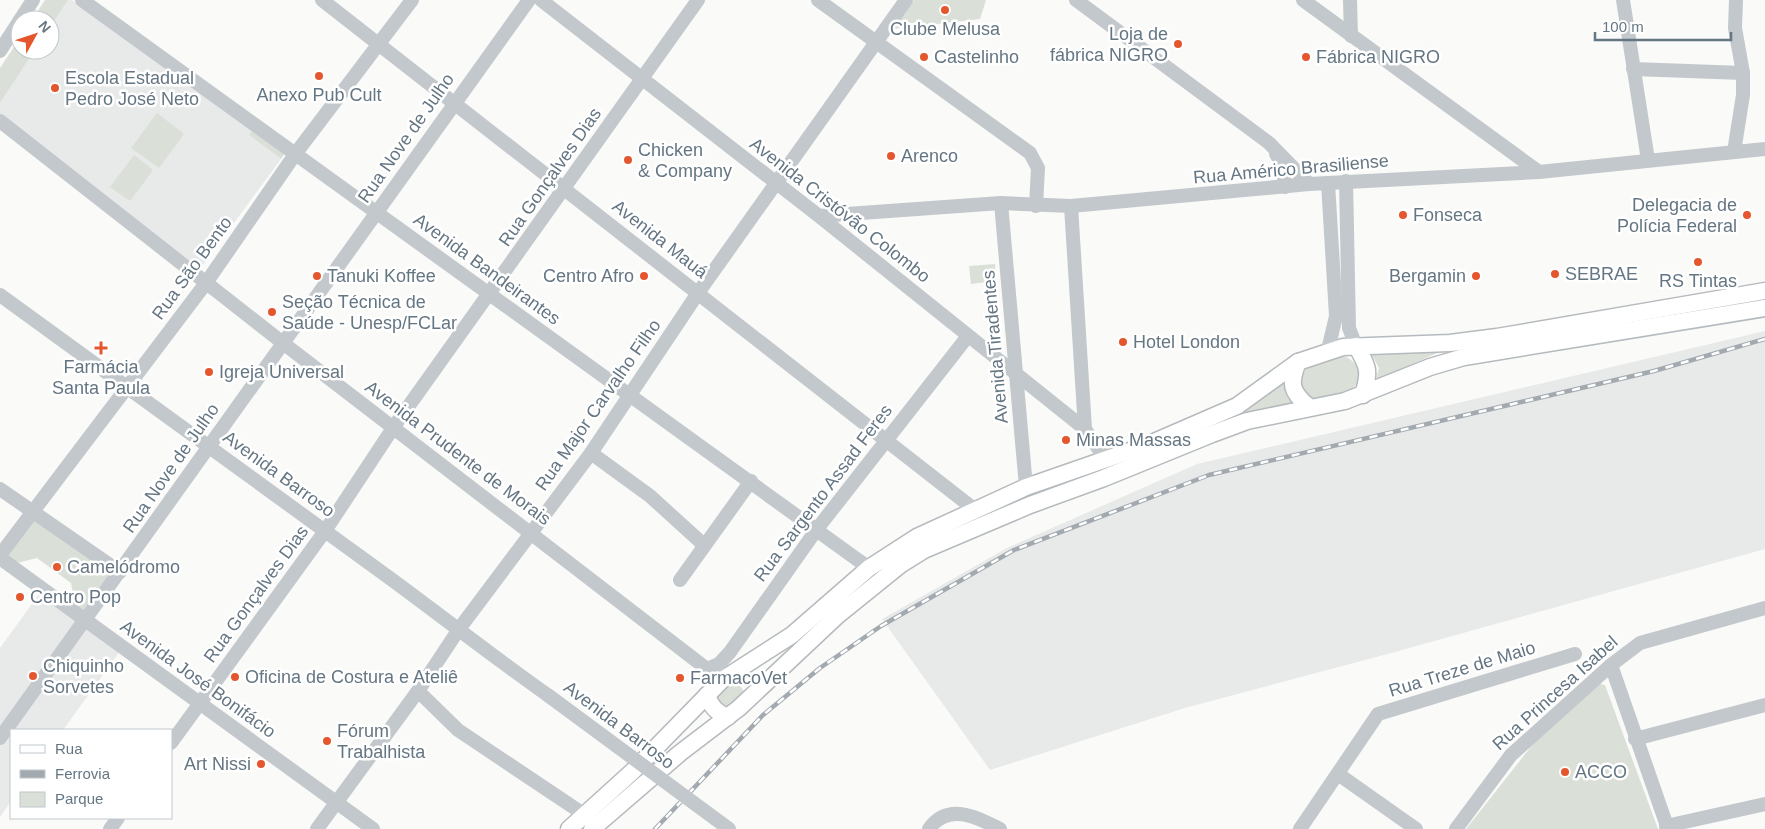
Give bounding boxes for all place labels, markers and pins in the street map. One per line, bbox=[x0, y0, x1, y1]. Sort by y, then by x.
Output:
marker: Clube Melusa bbox=[939, 4, 951, 16]
place label: Clube Melusa bbox=[890, 19, 1001, 39]
place label: Loja de fábrica NIGRO bbox=[1050, 24, 1168, 65]
marker: Loja de fábrica NIGRO bbox=[1172, 38, 1184, 50]
place label: Castelinho bbox=[934, 47, 1019, 67]
place label: Fábrica NIGRO bbox=[1316, 47, 1440, 67]
marker: Castelinho bbox=[918, 51, 930, 63]
marker: Fábrica NIGRO bbox=[1300, 51, 1312, 63]
place label: Escola Estadual Pedro José Neto bbox=[65, 68, 199, 109]
marker: Anexo Pub Cult bbox=[313, 70, 325, 82]
marker: Escola Estadual Pedro José Neto bbox=[49, 82, 61, 94]
place label: Anexo Pub Cult bbox=[256, 85, 382, 105]
place label: Chicken & Company bbox=[638, 140, 732, 181]
place label: Arenco bbox=[901, 146, 958, 166]
marker: Arenco bbox=[885, 150, 897, 162]
marker: Chicken & Company bbox=[622, 154, 634, 166]
place label: Delegacia de Polícia Federal bbox=[1617, 195, 1737, 236]
place label: Fonseca bbox=[1413, 205, 1483, 225]
marker: Fonseca bbox=[1397, 209, 1409, 221]
marker: Delegacia de Polícia Federal bbox=[1741, 209, 1753, 221]
marker: RS Tintas bbox=[1692, 256, 1704, 268]
place label: SEBRAE bbox=[1565, 264, 1638, 284]
place label: Tanuki Koffee bbox=[327, 266, 436, 286]
place label: Centro Afro bbox=[543, 266, 634, 286]
place label: Bergamin bbox=[1389, 266, 1466, 286]
marker: SEBRAE bbox=[1549, 268, 1561, 280]
marker: Tanuki Koffee bbox=[311, 270, 323, 282]
marker: Centro Afro bbox=[638, 270, 650, 282]
marker: Bergamin bbox=[1470, 270, 1482, 282]
place label: RS Tintas bbox=[1659, 271, 1737, 291]
place label: Seção Técnica de Saúde - Unesp/FCLar bbox=[282, 292, 457, 333]
marker: Seção Técnica de Saúde - Unesp/FCLar bbox=[266, 306, 278, 318]
place label: Hotel London bbox=[1133, 332, 1240, 352]
marker: Hotel London bbox=[1117, 336, 1129, 348]
marker: Farmácia Santa Paula bbox=[95, 342, 107, 354]
place label: Farmácia Santa Paula bbox=[52, 357, 151, 398]
place label: Igreja Universal bbox=[219, 362, 344, 382]
marker: Igreja Universal bbox=[203, 366, 215, 378]
place label: Minas Massas bbox=[1076, 430, 1191, 450]
marker: Minas Massas bbox=[1060, 434, 1072, 446]
place label: Camelódromo bbox=[67, 557, 180, 577]
marker: Camelódromo bbox=[51, 561, 63, 573]
place label: Centro Pop bbox=[30, 587, 121, 607]
marker: Centro Pop bbox=[14, 591, 26, 603]
place label: Chiquinho Sorvetes bbox=[43, 656, 124, 697]
place label: Oficina de Costura e Ateliê bbox=[245, 667, 458, 687]
place label: FarmacoVet bbox=[690, 668, 787, 688]
marker: Chiquinho Sorvetes bbox=[27, 670, 39, 682]
marker: Oficina de Costura e Ateliê bbox=[229, 671, 241, 683]
marker: FarmacoVet bbox=[674, 672, 686, 684]
place label: Fórum Trabalhista bbox=[337, 721, 426, 762]
marker: Fórum Trabalhista bbox=[321, 735, 333, 747]
place label: Art Nissi bbox=[184, 754, 251, 774]
marker: Art Nissi bbox=[255, 758, 267, 770]
place label: ACCO bbox=[1575, 762, 1627, 782]
marker: ACCO bbox=[1559, 766, 1571, 778]

